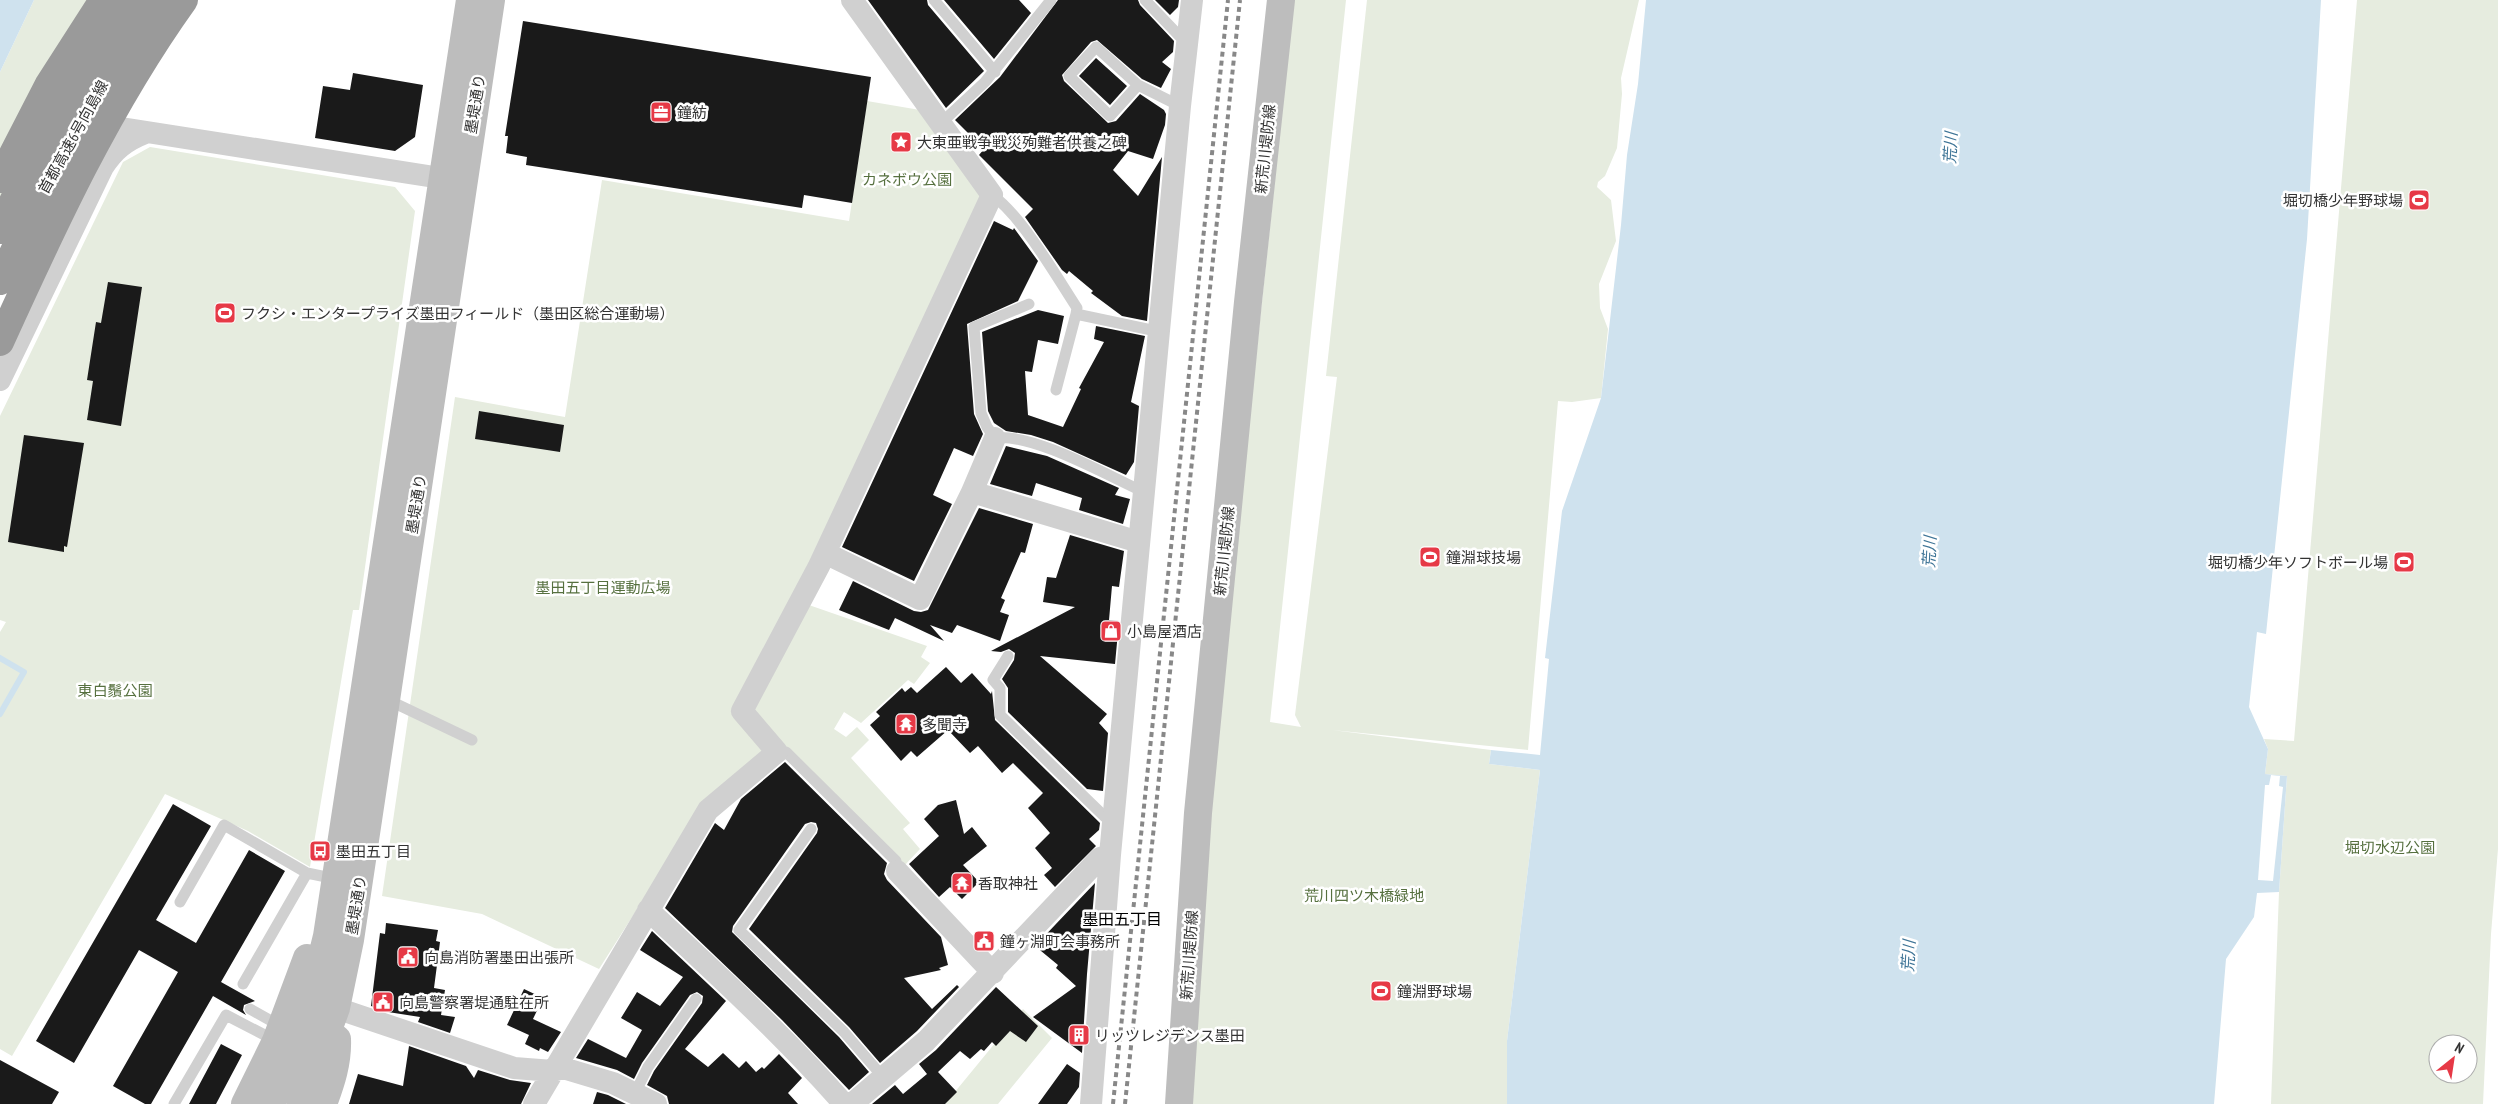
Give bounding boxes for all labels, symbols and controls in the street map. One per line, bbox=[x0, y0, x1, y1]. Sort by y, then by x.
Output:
street label: 墨堤通り bbox=[461, 73, 489, 135]
street label: 首都高速6号向島線 bbox=[34, 77, 112, 197]
office icon: 鐘紡 bbox=[649, 100, 673, 124]
place label: 鐘紡 bbox=[677, 103, 707, 122]
street label: 新荒川堤防線 bbox=[1251, 103, 1279, 195]
place icon: 大東亜戦争戦災殉難者供養之碑 bbox=[889, 130, 913, 154]
water label: 荒川 bbox=[1939, 130, 1961, 165]
place label: 大東亜戦争戦災殉難者供養之碑 bbox=[917, 133, 1127, 152]
park label: カネボウ公園 bbox=[862, 170, 952, 189]
sports icon: 堀切橋少年野球場 bbox=[2407, 188, 2431, 212]
place label: 堀切橋少年野球場 bbox=[2283, 191, 2403, 210]
sports icon: フクシ・エンタープライズ墨田フィールド（墨田区総合運動場） bbox=[213, 301, 237, 325]
place label: フクシ・エンタープライズ墨田フィールド（墨田区総合運動場） bbox=[241, 304, 674, 323]
street label: 墨堤通り bbox=[402, 473, 430, 535]
street label: 新荒川堤防線 bbox=[1210, 505, 1238, 597]
water label: 荒川 bbox=[1918, 534, 1940, 569]
sports icon: 鐘淵球技場 bbox=[1418, 545, 1442, 569]
place label: 鐘淵球技場 bbox=[1446, 548, 1521, 567]
sports icon: 堀切橋少年ソフトボール場 bbox=[2392, 550, 2416, 574]
place label: 堀切橋少年ソフトボール場 bbox=[2208, 553, 2388, 572]
park label: 墨田五丁目運動広場 bbox=[535, 578, 671, 597]
shop icon: 小島屋酒店 bbox=[1099, 619, 1123, 643]
place label: 小島屋酒店 bbox=[1127, 622, 1202, 641]
park label: 東白鬚公園 bbox=[77, 681, 153, 700]
temple icon: 多聞寺 bbox=[894, 712, 918, 736]
place label: 多聞寺 bbox=[922, 715, 967, 734]
park label: 堀切水辺公園 bbox=[2345, 838, 2435, 857]
bus stop icon: 墨田五丁目 bbox=[308, 839, 332, 863]
place label: 墨田五丁目 bbox=[336, 842, 411, 861]
temple icon: 香取神社 bbox=[950, 871, 974, 895]
street label: 墨堤通り bbox=[342, 874, 370, 936]
place label: 香取神社 bbox=[978, 874, 1038, 893]
park label: 荒川四ツ木橋緑地 bbox=[1304, 886, 1424, 905]
district label: 墨田五丁目 bbox=[1082, 909, 1162, 929]
street label: 新荒川堤防線 bbox=[1176, 909, 1202, 1001]
public building icon: 鐘ヶ淵町会事務所 bbox=[972, 929, 996, 953]
place label: 鐘ヶ淵町会事務所 bbox=[1000, 932, 1120, 951]
water label: 荒川 bbox=[1897, 938, 1919, 973]
public building icon: 向島消防署墨田出張所 bbox=[396, 945, 420, 969]
place label: 向島消防署墨田出張所 bbox=[424, 948, 574, 967]
sports icon: 鐘淵野球場 bbox=[1369, 979, 1393, 1003]
place label: 鐘淵野球場 bbox=[1397, 982, 1472, 1001]
public building icon: 向島警察署堤通駐在所 bbox=[371, 990, 395, 1014]
place label: 向島警察署堤通駐在所 bbox=[399, 993, 549, 1012]
building icon: リッツレジデンス墨田 bbox=[1067, 1023, 1091, 1047]
place label: リッツレジデンス墨田 bbox=[1095, 1026, 1245, 1045]
north arrow bbox=[2428, 1034, 2478, 1084]
text: N bbox=[2452, 1038, 2467, 1057]

